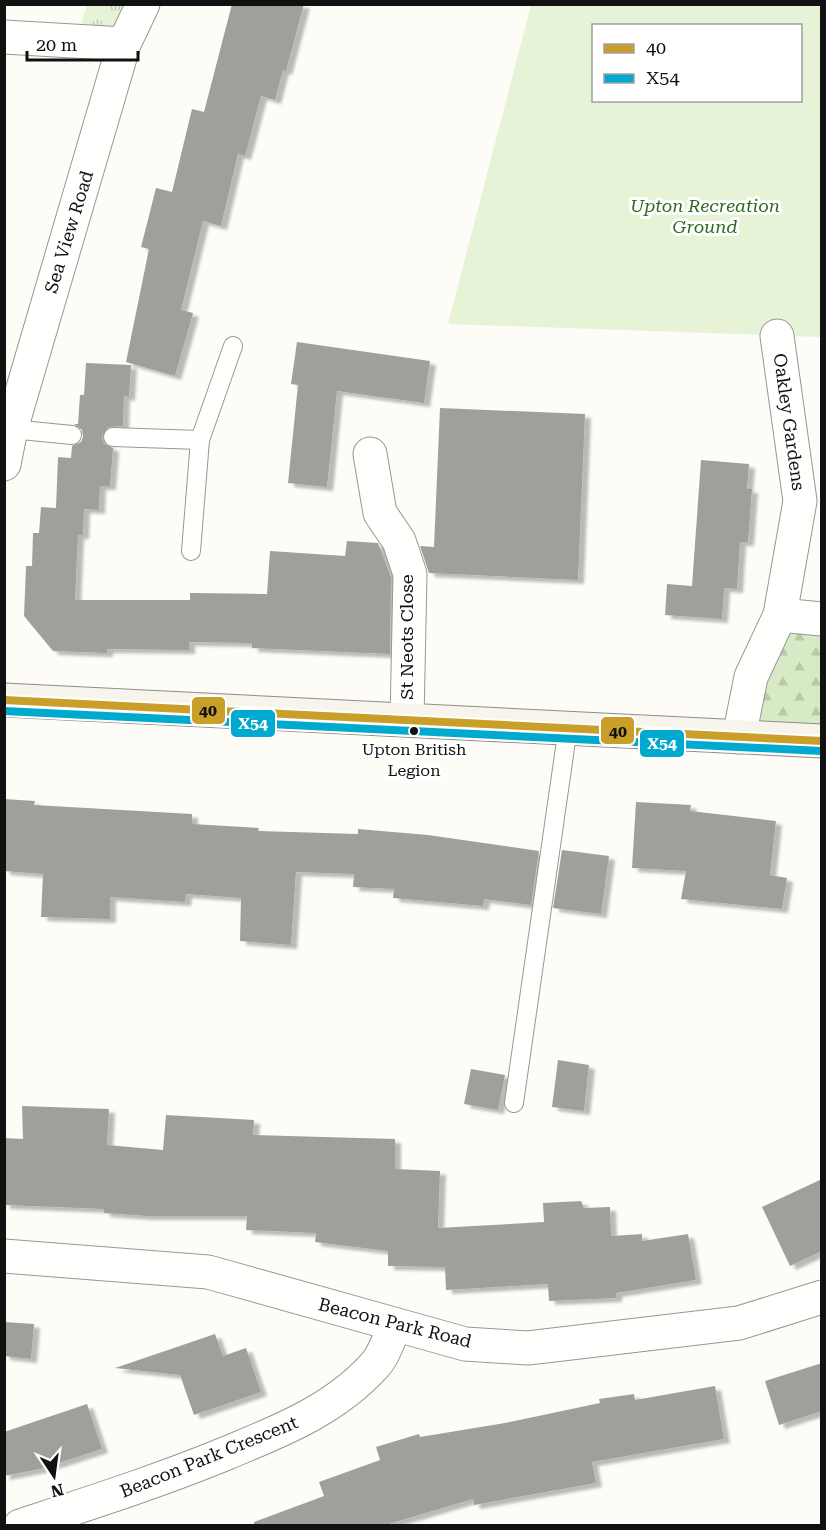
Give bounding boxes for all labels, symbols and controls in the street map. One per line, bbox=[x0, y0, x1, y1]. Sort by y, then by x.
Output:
scale bar bbox=[27, 24, 138, 62]
legend bbox=[592, 24, 802, 102]
text: 20 m bbox=[36, 34, 77, 55]
text: 40 bbox=[646, 37, 666, 58]
text: X54 bbox=[646, 67, 679, 88]
street label: Sea View Road bbox=[40, 167, 97, 296]
park label: Upton Recreation Ground bbox=[630, 195, 780, 237]
street label: Oakley Gardens bbox=[769, 352, 810, 492]
street label: St Neots Close bbox=[396, 574, 417, 700]
line badge: 40 bbox=[191, 696, 226, 725]
text: 40 bbox=[199, 701, 217, 720]
line badge: X54 bbox=[230, 709, 276, 738]
text: X54 bbox=[238, 714, 268, 733]
line badge: 40 bbox=[600, 716, 635, 745]
text: 40 bbox=[609, 722, 627, 741]
marker: Upton British Legion bbox=[408, 725, 420, 737]
line badge: X54 bbox=[639, 729, 685, 758]
text: X54 bbox=[647, 734, 677, 753]
place label: Upton British Legion bbox=[362, 740, 466, 780]
street label: Beacon Park Road bbox=[316, 1293, 474, 1352]
street label: Beacon Park Crescent bbox=[117, 1411, 301, 1502]
north arrow bbox=[24, 1446, 84, 1506]
text: N bbox=[49, 1479, 65, 1501]

